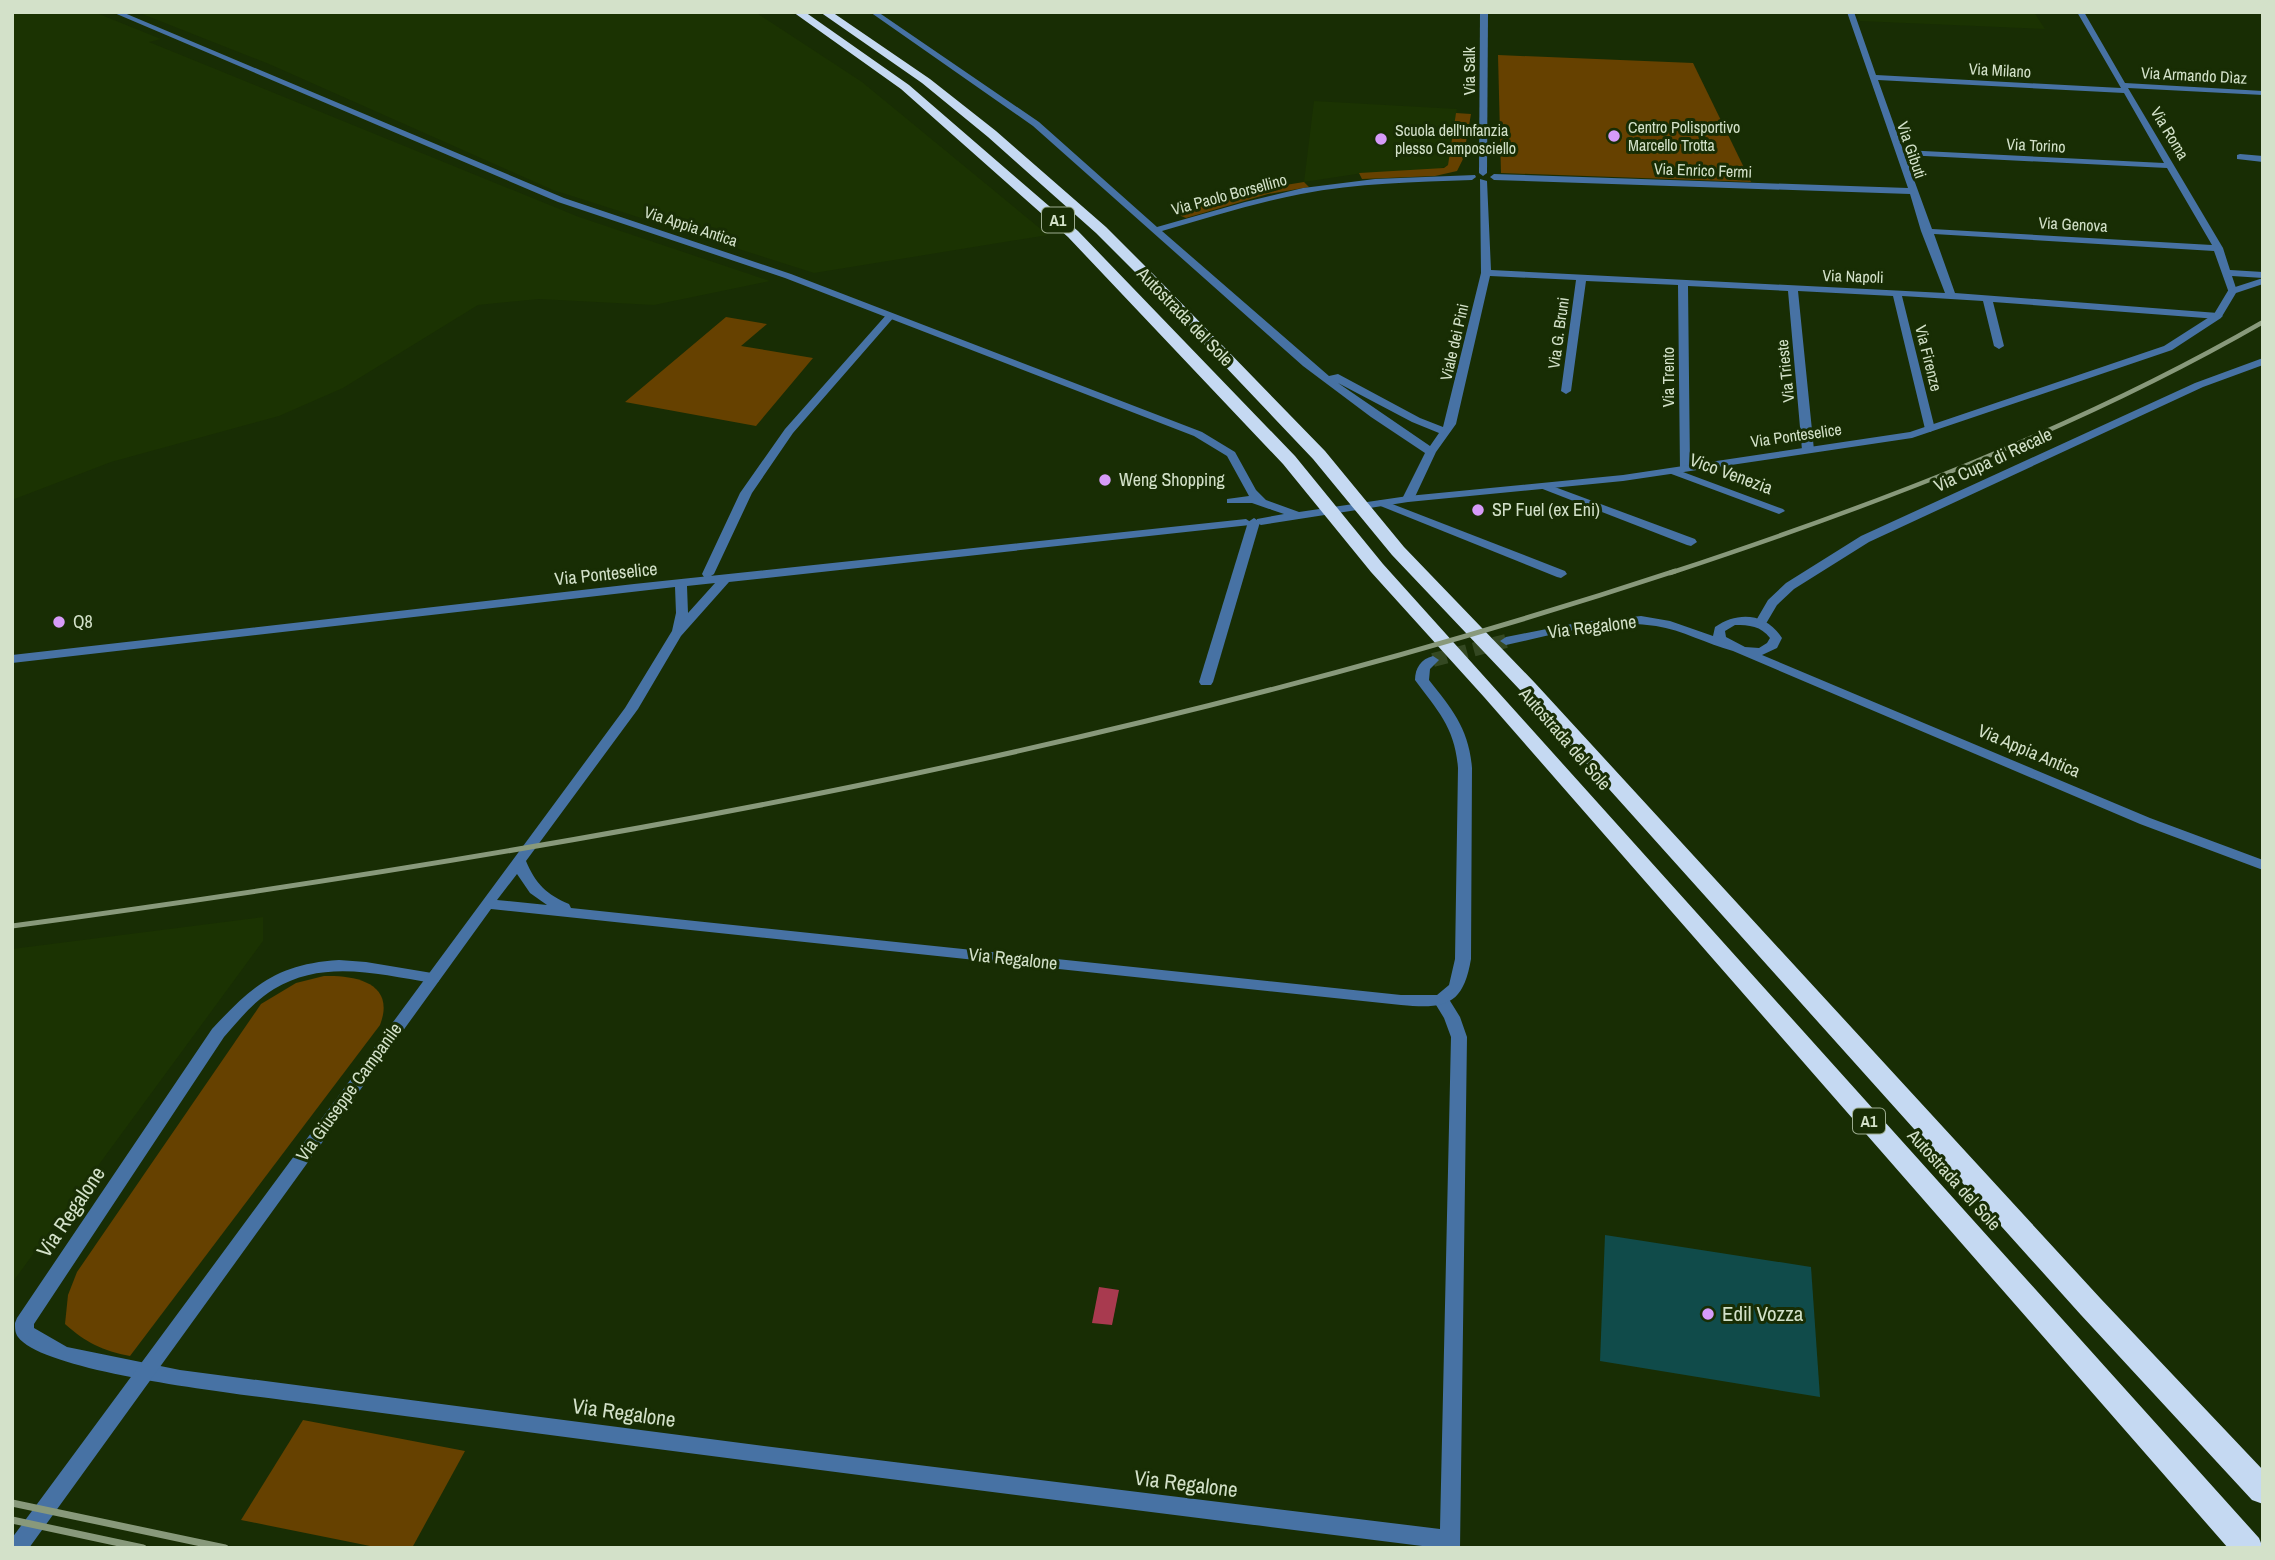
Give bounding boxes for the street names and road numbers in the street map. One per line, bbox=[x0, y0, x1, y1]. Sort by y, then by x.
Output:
street label: Via Salk bbox=[1458, 46, 1480, 95]
street label: Via Milano bbox=[1968, 57, 2032, 83]
street label: Via Armando Dìaz bbox=[2140, 61, 2248, 89]
street label: Via Roma bbox=[2146, 102, 2195, 164]
street label: Via Gibuti bbox=[1892, 119, 1932, 181]
street label: Via Torino bbox=[2006, 132, 2066, 158]
street label: Via Enrico Fermi bbox=[1653, 157, 1753, 183]
street label: Via Paolo Borsellino bbox=[1169, 168, 1289, 220]
street label: Via Appia Antica bbox=[642, 201, 741, 252]
road number: A1 bbox=[1042, 208, 1074, 232]
street label: Via Genova bbox=[2038, 211, 2109, 237]
street label: Autostrada del Sole bbox=[1131, 261, 1239, 372]
street label: Via Napoli bbox=[1822, 264, 1884, 288]
street label: Via G. Bruni bbox=[1542, 296, 1574, 370]
street label: Viale dei Pini bbox=[1434, 301, 1474, 383]
street label: Via Firenze bbox=[1910, 323, 1948, 393]
street label: Via Trieste bbox=[1771, 338, 1799, 404]
street label: Via Trento bbox=[1657, 347, 1679, 407]
street label: Via Ponteselice bbox=[1749, 418, 1843, 452]
street label: Via Cupa di Recale bbox=[1930, 421, 2056, 498]
street label: Vico Venezia bbox=[1686, 447, 1776, 500]
street label: Via Ponteselice bbox=[553, 556, 659, 591]
street label: Via Regalone bbox=[1546, 609, 1638, 644]
street label: Autostrada del Sole bbox=[1513, 681, 1617, 795]
street label: Via Appia Antica bbox=[1974, 718, 2084, 783]
street label: Via Regalone bbox=[967, 941, 1059, 976]
street label: Via Giuseppe Campanile bbox=[290, 1017, 407, 1166]
road number: A1 bbox=[1853, 1108, 1885, 1134]
street label: Autostrada del Sole bbox=[1901, 1123, 2007, 1236]
street label: Via Regalone bbox=[29, 1160, 112, 1263]
street label: Via Regalone bbox=[571, 1391, 678, 1434]
street label: Via Regalone bbox=[1133, 1463, 1239, 1504]

